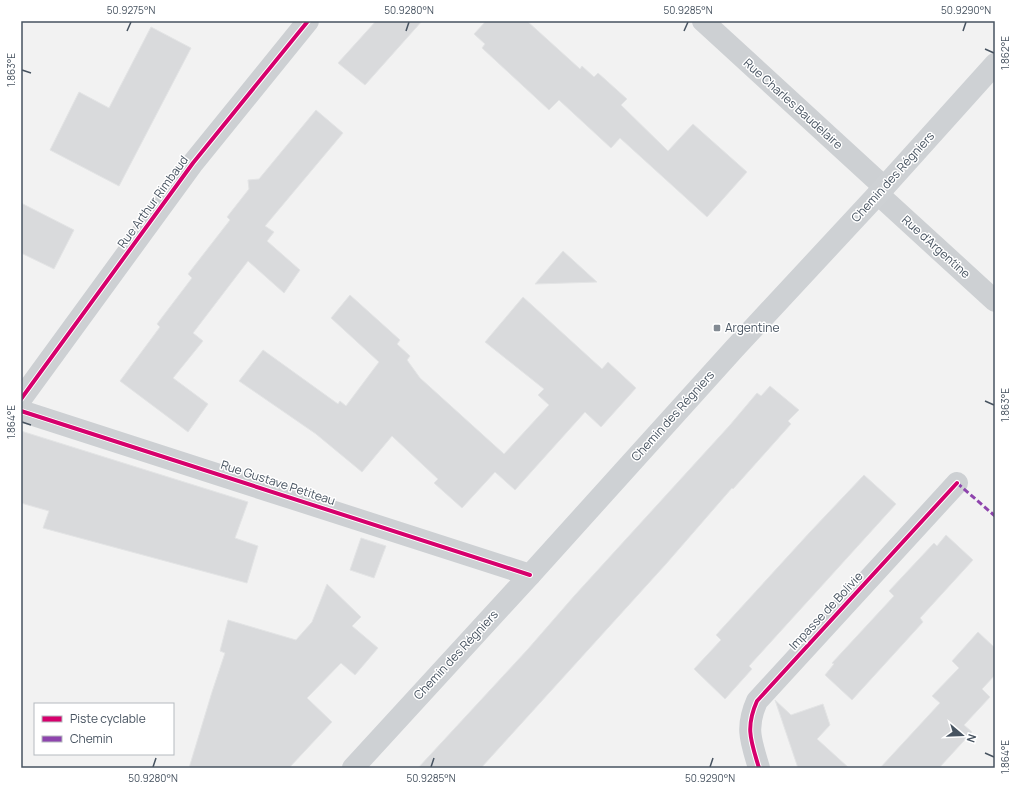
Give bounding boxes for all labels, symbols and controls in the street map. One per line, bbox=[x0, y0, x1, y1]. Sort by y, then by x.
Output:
text: 50.9275°N bbox=[107, 3, 155, 17]
text: 50.9280°N bbox=[384, 3, 434, 17]
text: 50.9285°N bbox=[663, 3, 713, 17]
text: 50.9290°N bbox=[941, 3, 991, 17]
text: 1.862°E bbox=[998, 36, 1012, 70]
text: 1.863°E bbox=[4, 53, 18, 87]
street label: Rue Charles Baudelaire bbox=[740, 54, 847, 153]
street label: Chemin des Régniers bbox=[847, 128, 938, 226]
street label: Rue Arthur Rimbaud bbox=[113, 152, 192, 251]
street label: Rue d'Argentine bbox=[898, 211, 974, 282]
place label: Argentine bbox=[725, 319, 779, 336]
marker: Argentine bbox=[712, 323, 722, 333]
street label: Chemin des Régniers bbox=[627, 367, 718, 465]
text: 1.863°E bbox=[998, 388, 1012, 422]
text: 1.864°E bbox=[4, 405, 18, 439]
street label: Rue Gustave Petiteau bbox=[219, 456, 338, 509]
street label: Impasse de Bolivie bbox=[785, 568, 866, 653]
street label: Chemin des Régniers bbox=[410, 606, 502, 703]
legend bbox=[34, 703, 174, 755]
text: Piste cyclable bbox=[70, 710, 146, 727]
north arrow bbox=[942, 715, 982, 755]
text: Chemin bbox=[70, 730, 113, 747]
text: N bbox=[964, 732, 980, 745]
text: 1.864°E bbox=[998, 740, 1012, 774]
text: 50.9280°N bbox=[128, 771, 178, 785]
text: 50.9285°N bbox=[406, 771, 456, 785]
text: 50.9290°N bbox=[685, 771, 735, 785]

